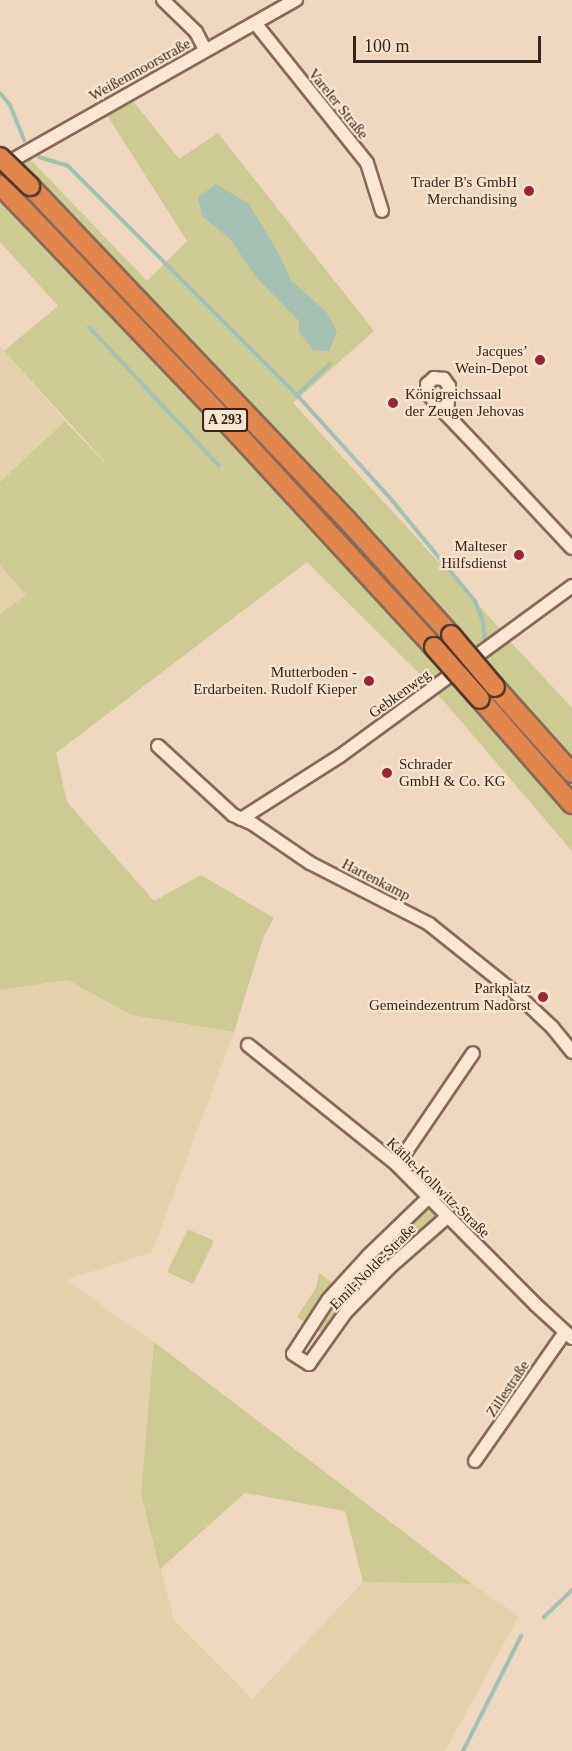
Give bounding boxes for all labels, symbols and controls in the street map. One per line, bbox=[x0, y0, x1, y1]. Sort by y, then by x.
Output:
scale bar bbox=[356, 24, 544, 62]
street label: Weißenmoorstraße bbox=[86, 35, 194, 105]
text: 100 m bbox=[364, 36, 410, 56]
street label: Vareler Straße bbox=[304, 65, 372, 143]
place label: Trader B's GmbH Merchandising bbox=[411, 173, 517, 208]
marker: Trader B's GmbH Merchandising bbox=[522, 184, 536, 198]
place label: Jacques’ Wein-Depot bbox=[455, 342, 528, 377]
marker: Jacques’ Wein-Depot bbox=[533, 353, 547, 367]
place label: Königreichssaal der Zeugen Jehovas bbox=[405, 385, 524, 420]
marker: Königreichssaal der Zeugen Jehovas bbox=[386, 396, 400, 410]
road number: A 293 bbox=[201, 409, 249, 431]
place label: Malteser Hilfsdienst bbox=[441, 537, 507, 572]
marker: Malteser Hilfsdienst bbox=[512, 548, 526, 562]
place label: Mutterboden - Erdarbeiten. Rudolf Kieper bbox=[193, 663, 357, 698]
street label: Gebkenweg bbox=[366, 666, 434, 722]
marker: Mutterboden - Erdarbeiten. Rudolf Kieper bbox=[362, 674, 376, 688]
place label: Schrader GmbH & Co. KG bbox=[399, 755, 506, 790]
marker: Schrader GmbH & Co. KG bbox=[380, 766, 394, 780]
street label: Hartenkamp bbox=[339, 855, 413, 905]
place label: Parkplatz Gemeindezentrum Nadorst bbox=[369, 979, 531, 1014]
marker: Parkplatz Gemeindezentrum Nadorst bbox=[536, 990, 550, 1004]
street label: Käthe-Kollwitz-Straße bbox=[383, 1134, 493, 1242]
street label: Emil-Nolde-Straße bbox=[326, 1220, 420, 1314]
street label: Zillestraße bbox=[483, 1357, 533, 1421]

